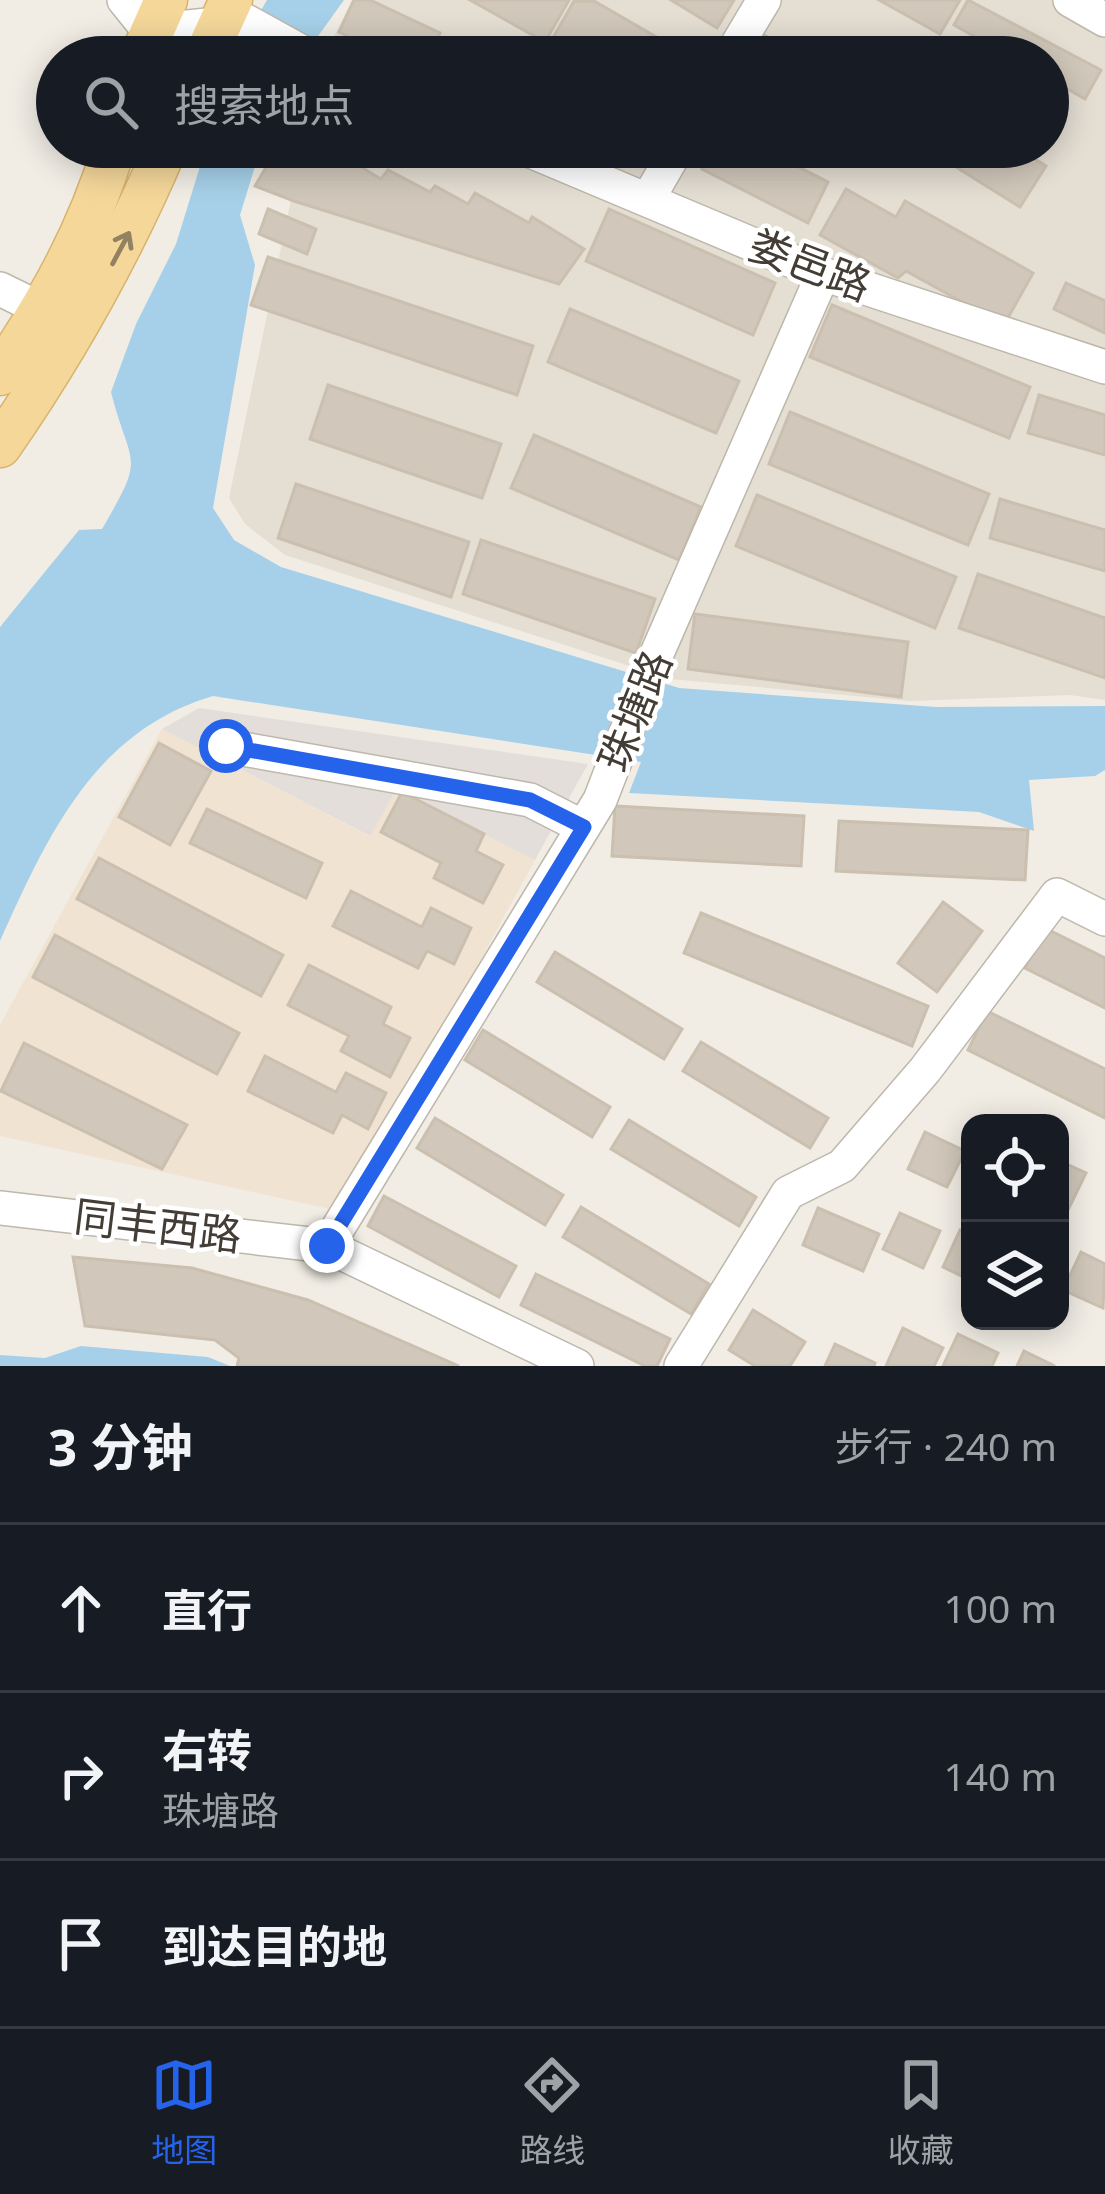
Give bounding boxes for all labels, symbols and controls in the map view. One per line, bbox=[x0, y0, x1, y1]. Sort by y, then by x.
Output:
search box bbox=[36, 36, 1069, 168]
icon: search bbox=[78, 69, 144, 135]
text: 搜索地点 bbox=[174, 74, 354, 135]
street label: 娄邑路 bbox=[742, 214, 880, 313]
one-way arrow bbox=[110, 231, 133, 267]
street label: 珠塘路 bbox=[584, 641, 684, 780]
route start bbox=[199, 719, 253, 773]
map controls bbox=[961, 1114, 1069, 1330]
button: locate bbox=[961, 1114, 1069, 1222]
street label: 同丰西路 bbox=[71, 1186, 245, 1263]
route end bbox=[300, 1219, 354, 1273]
button: layers bbox=[961, 1222, 1069, 1330]
text: 3 分钟 bbox=[48, 1411, 192, 1481]
text: 步行 · 240 m bbox=[835, 1419, 1057, 1472]
icon: ahead bbox=[48, 1575, 114, 1641]
text: 直行 bbox=[162, 1579, 252, 1640]
text: 100 m bbox=[943, 1581, 1057, 1634]
text: 右转 bbox=[162, 1719, 252, 1780]
icon: right bbox=[48, 1743, 114, 1809]
text: 140 m bbox=[943, 1749, 1057, 1802]
text: 珠塘路 bbox=[162, 1783, 279, 1836]
icon: arrive bbox=[48, 1911, 114, 1977]
text: 到达目的地 bbox=[162, 1915, 387, 1976]
tab: 地图 bbox=[151, 2052, 217, 2172]
tab: 路线 bbox=[519, 2052, 585, 2172]
tab: 收藏 bbox=[888, 2052, 954, 2172]

